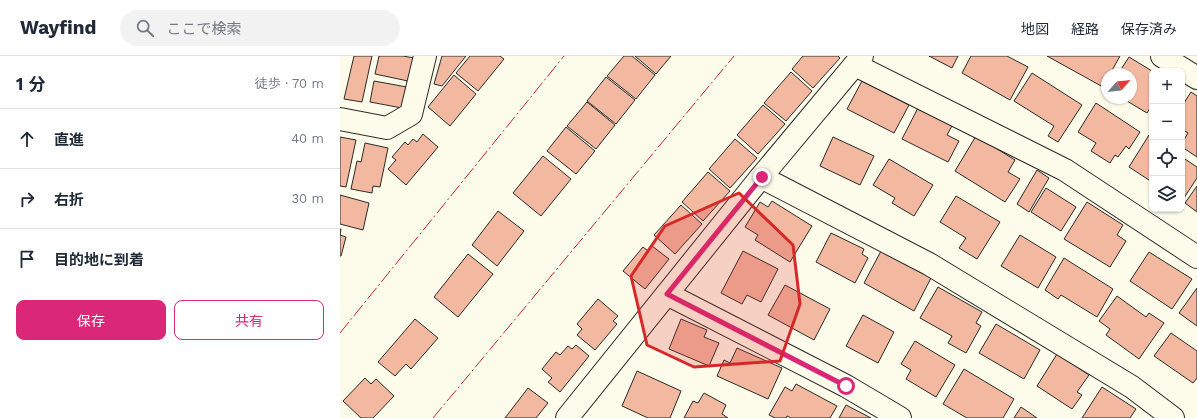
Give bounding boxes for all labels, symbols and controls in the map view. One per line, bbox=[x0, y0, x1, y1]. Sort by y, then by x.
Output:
search box bbox=[120, 10, 400, 46]
text: Wayfind bbox=[20, 16, 96, 39]
icon: search bbox=[134, 17, 156, 39]
text: ここで検索 bbox=[166, 20, 241, 38]
text: 地図 bbox=[1021, 21, 1049, 37]
text: 経路 bbox=[1071, 21, 1099, 37]
text: 保存済み bbox=[1121, 21, 1177, 37]
north arrow bbox=[1101, 68, 1137, 104]
map controls bbox=[1149, 68, 1185, 212]
button: + bbox=[1149, 68, 1185, 104]
text: 1 分 bbox=[16, 74, 45, 94]
text: 徒歩 · 70 m bbox=[255, 76, 324, 91]
button: − bbox=[1149, 104, 1185, 140]
icon: ahead bbox=[16, 128, 38, 150]
text: 直進 bbox=[54, 131, 84, 149]
text: 40 m bbox=[291, 131, 324, 146]
button: locate bbox=[1149, 140, 1185, 176]
route end bbox=[753, 168, 771, 186]
button: layers bbox=[1149, 176, 1185, 212]
icon: right bbox=[16, 188, 38, 210]
text: 右折 bbox=[54, 191, 84, 209]
text: 30 m bbox=[292, 191, 324, 206]
icon: arrive bbox=[16, 248, 38, 270]
text: 目的地に到着 bbox=[54, 251, 144, 269]
button: 保存 bbox=[16, 300, 166, 340]
button: 共有 bbox=[174, 300, 324, 340]
route start bbox=[837, 377, 855, 395]

